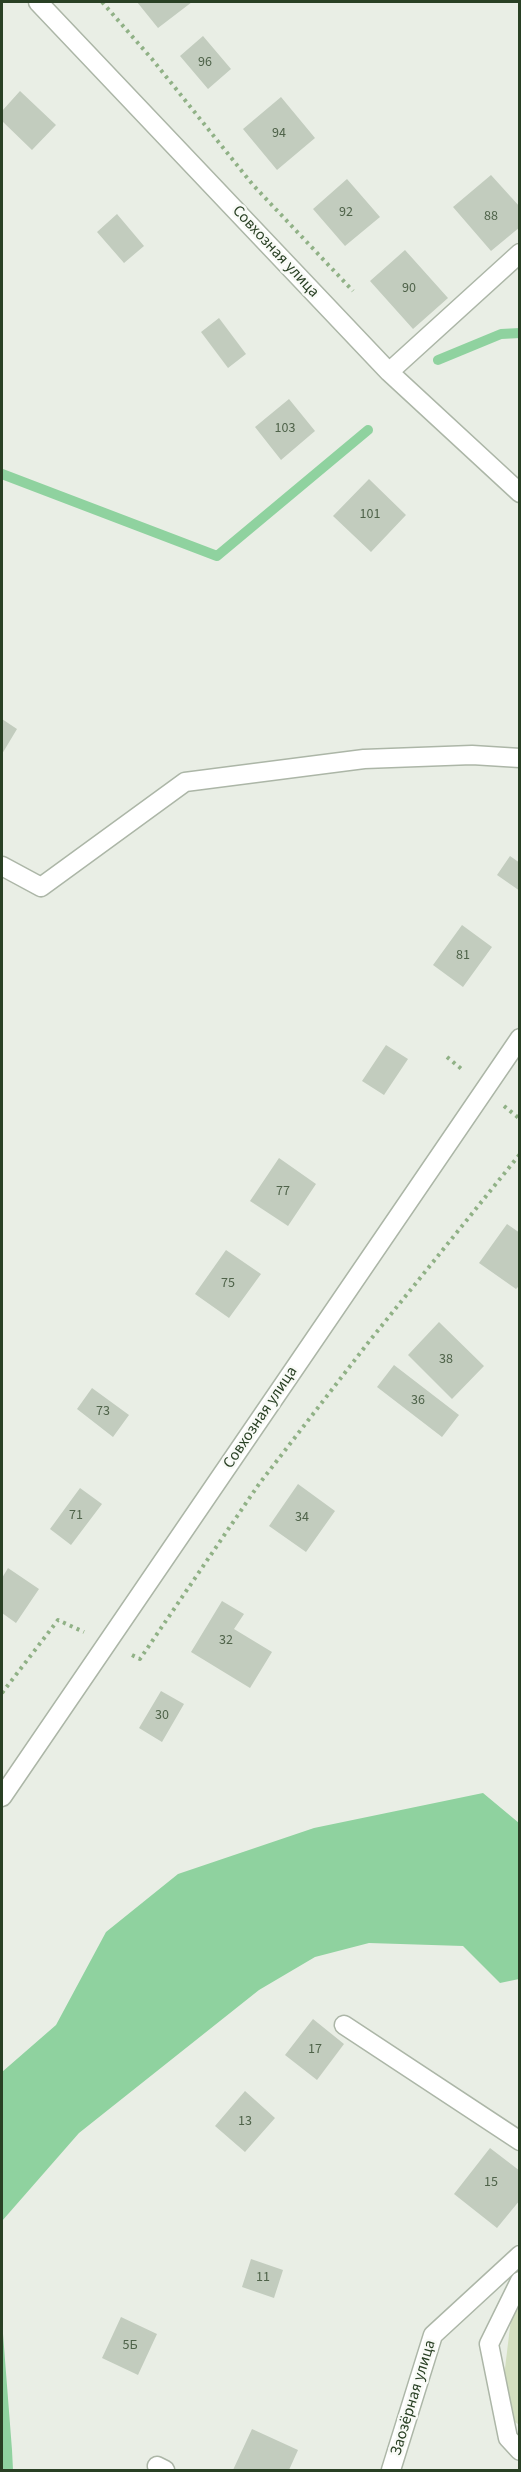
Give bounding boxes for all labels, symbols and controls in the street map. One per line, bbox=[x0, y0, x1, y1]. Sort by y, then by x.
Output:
house number: 96 bbox=[198, 55, 212, 71]
house number: 94 bbox=[272, 126, 286, 142]
street label: Совхозная улица bbox=[227, 202, 323, 302]
house number: 92 bbox=[339, 205, 353, 221]
house number: 88 bbox=[484, 209, 498, 225]
house number: 90 bbox=[402, 281, 416, 297]
house number: 103 bbox=[275, 421, 295, 437]
house number: 101 bbox=[360, 507, 380, 523]
house number: 81 bbox=[456, 948, 470, 964]
house number: 77 bbox=[276, 1184, 290, 1200]
house number: 75 bbox=[221, 1276, 235, 1292]
house number: 38 bbox=[439, 1352, 453, 1368]
street label: Совхозная улица bbox=[220, 1363, 302, 1473]
house number: 36 bbox=[411, 1393, 425, 1409]
house number: 73 bbox=[96, 1404, 110, 1420]
house number: 71 bbox=[69, 1508, 83, 1524]
house number: 34 bbox=[295, 1510, 309, 1526]
house number: 32 bbox=[219, 1633, 233, 1649]
house number: 30 bbox=[155, 1708, 169, 1724]
house number: 17 bbox=[308, 2042, 322, 2058]
house number: 13 bbox=[238, 2114, 252, 2130]
house number: 15 bbox=[484, 2175, 498, 2191]
house number: 11 bbox=[256, 2270, 270, 2286]
house number: 5Б bbox=[122, 2338, 138, 2354]
street label: Заозёрная улица bbox=[387, 2338, 441, 2458]

